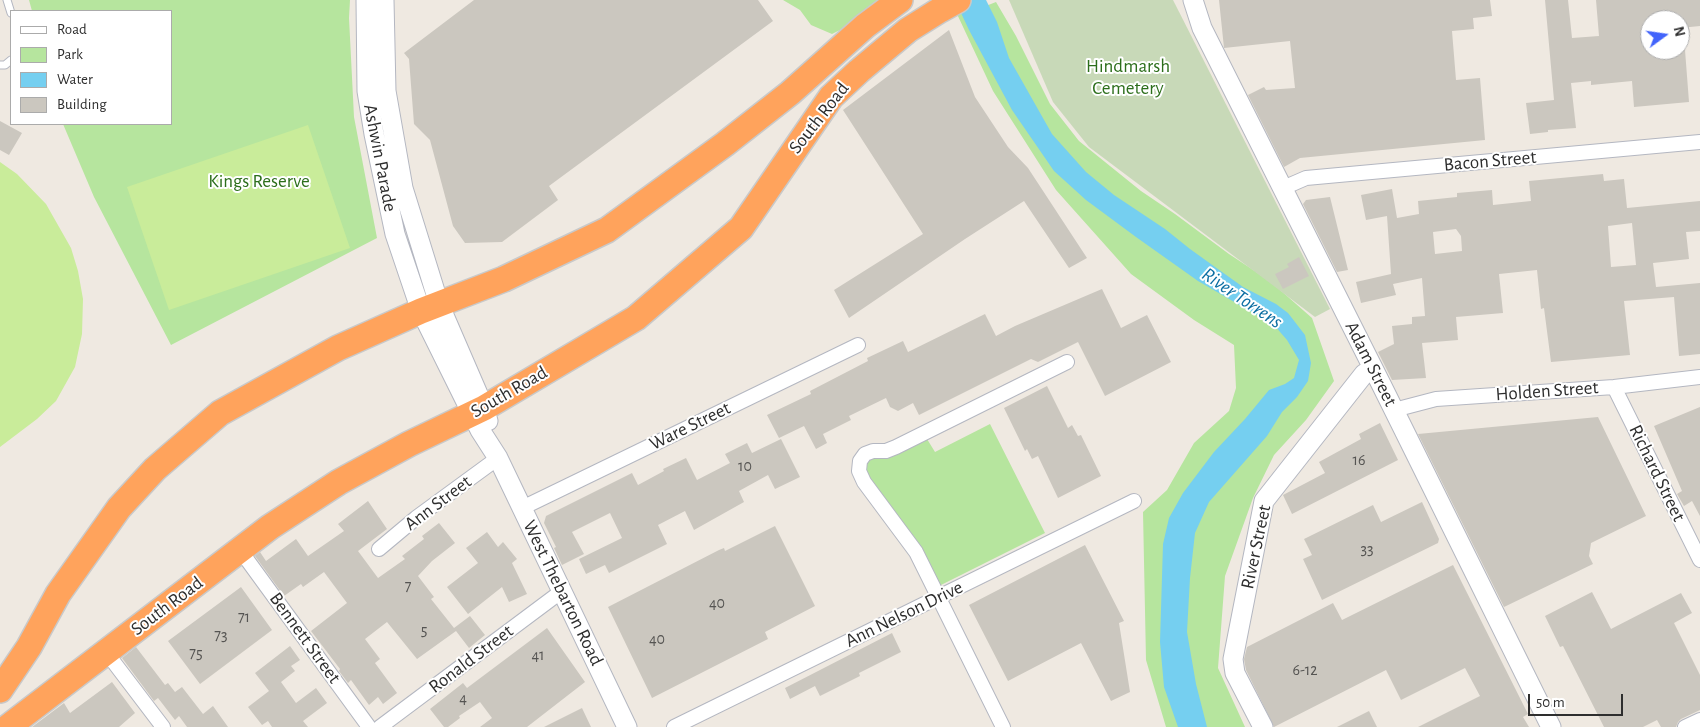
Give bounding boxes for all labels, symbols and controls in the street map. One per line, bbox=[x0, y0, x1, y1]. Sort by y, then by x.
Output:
legend bbox=[10, 10, 172, 125]
north arrow bbox=[1640, 10, 1690, 60]
text: Road bbox=[57, 22, 87, 37]
text: N bbox=[1671, 25, 1687, 38]
text: Park bbox=[57, 47, 83, 62]
park label: Hindmarsh Cemetery bbox=[1086, 55, 1170, 99]
text: Water bbox=[57, 72, 93, 87]
street label: South Road bbox=[784, 78, 854, 158]
text: Building bbox=[57, 97, 107, 112]
street label: Ashwin Parade bbox=[358, 102, 402, 214]
street label: Bacon Street bbox=[1443, 146, 1537, 176]
park label: Kings Reserve bbox=[208, 170, 310, 192]
water label: River Torrens bbox=[1197, 262, 1287, 334]
street label: Adam Street bbox=[1340, 318, 1402, 410]
street label: South Road bbox=[467, 361, 551, 423]
street label: Holden Street bbox=[1495, 376, 1599, 406]
street label: Ware Street bbox=[646, 397, 734, 455]
street label: Richard Street bbox=[1624, 421, 1690, 525]
house number: 16 bbox=[1352, 450, 1366, 470]
house number: 10 bbox=[738, 456, 752, 476]
street label: Ann Street bbox=[400, 470, 476, 536]
street label: River Street bbox=[1236, 503, 1276, 591]
street label: West Thebarton Road bbox=[518, 517, 608, 669]
house number: 33 bbox=[1360, 539, 1374, 559]
street label: South Road bbox=[126, 571, 208, 641]
house number: 7 bbox=[405, 576, 411, 596]
street label: Ann Nelson Drive bbox=[841, 576, 967, 652]
street label: Bennett Street bbox=[264, 588, 346, 688]
house number: 40 bbox=[709, 593, 725, 613]
house number: 71 bbox=[238, 607, 250, 627]
house number: 5 bbox=[421, 620, 427, 640]
street label: Ronald Street bbox=[424, 620, 518, 698]
house number: 73 bbox=[214, 625, 228, 645]
house number: 40 bbox=[649, 629, 665, 649]
house number: 75 bbox=[189, 643, 203, 663]
house number: 41 bbox=[531, 645, 545, 665]
house number: 6-12 bbox=[1292, 660, 1318, 680]
scale bar bbox=[1530, 684, 1625, 716]
house number: 4 bbox=[459, 688, 467, 708]
text: 50 m bbox=[1536, 695, 1565, 710]

